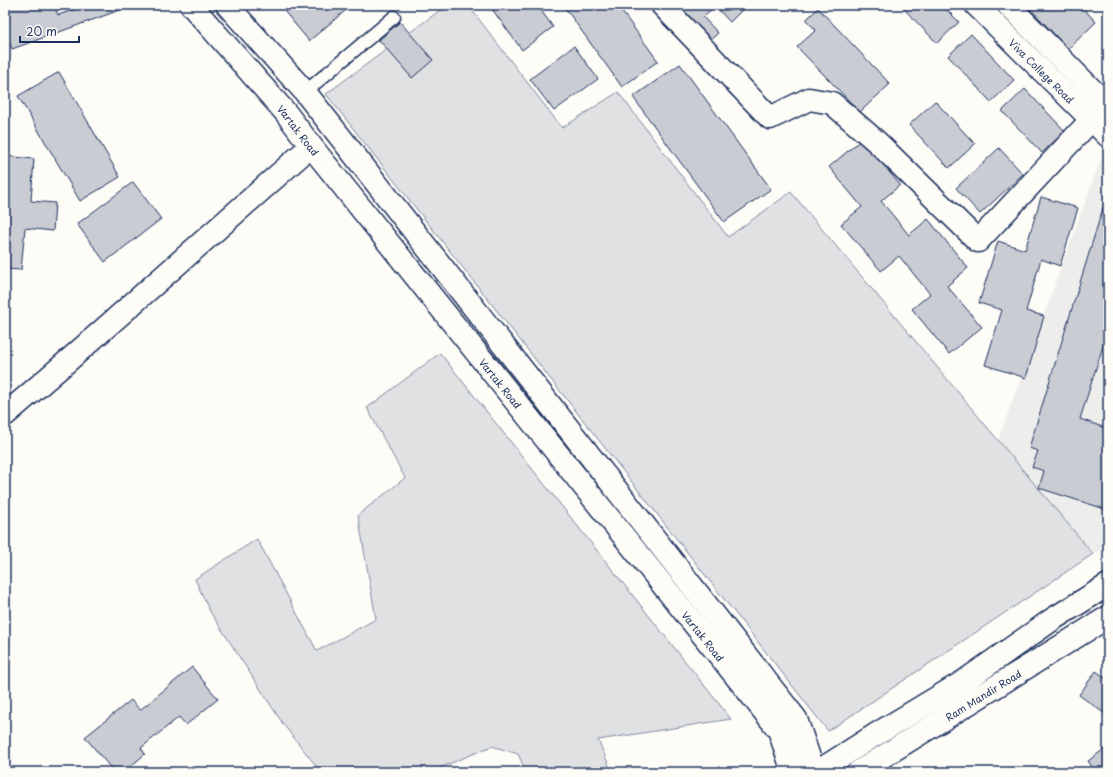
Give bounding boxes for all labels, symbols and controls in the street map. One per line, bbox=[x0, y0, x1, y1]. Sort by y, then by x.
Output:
scale bar bbox=[20, 18, 79, 44]
text: 20 m bbox=[26, 22, 57, 40]
street label: Viva College Road bbox=[1006, 35, 1078, 106]
street label: Vartak Road bbox=[274, 101, 323, 159]
street label: Vartak Road bbox=[476, 355, 526, 411]
street label: Vartak Road bbox=[679, 608, 728, 664]
street label: Ram Mandir Road bbox=[942, 665, 1024, 724]

